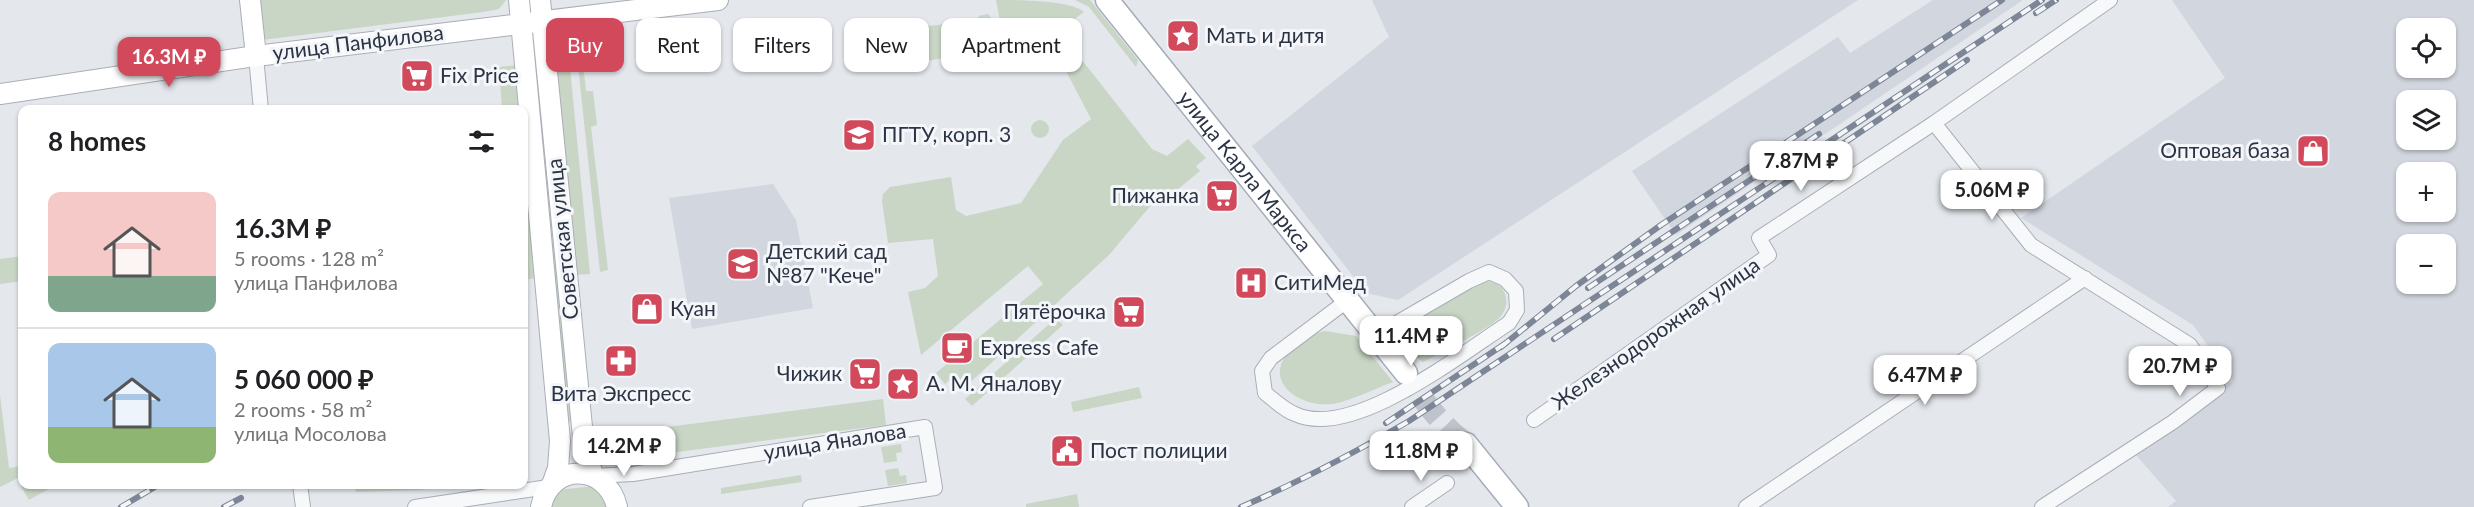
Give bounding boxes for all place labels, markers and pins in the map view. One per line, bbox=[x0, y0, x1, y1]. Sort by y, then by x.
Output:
place icon: Мать и дитя bbox=[1165, 18, 1201, 54]
place label: Мать и дитя bbox=[1206, 22, 1324, 47]
pin: 16.3M ₽ bbox=[114, 37, 224, 88]
supermarket icon: Fix Price bbox=[399, 58, 435, 94]
place label: Fix Price bbox=[440, 62, 519, 87]
school or university icon: ПГТУ, корп. 3 bbox=[841, 117, 877, 153]
place label: ПГТУ, корп. 3 bbox=[882, 121, 1011, 146]
shop icon: Оптовая база bbox=[2295, 133, 2331, 169]
place label: Оптовая база bbox=[2160, 137, 2290, 162]
pin: 7.87M ₽ bbox=[1746, 141, 1856, 192]
pin: 5.06M ₽ bbox=[1937, 170, 2047, 221]
supermarket icon: Пижанка bbox=[1204, 178, 1240, 214]
place label: Пижанка bbox=[1112, 182, 1199, 207]
place label: Детский сад №87 "Кече" bbox=[766, 238, 887, 287]
school or university icon: Детский сад №87 "Кече" bbox=[725, 246, 761, 282]
hospital icon: СитиМед bbox=[1233, 265, 1269, 301]
place label: СитиМед bbox=[1274, 269, 1366, 294]
shop icon: Куан bbox=[629, 291, 665, 327]
supermarket icon: Пятёрочка bbox=[1111, 294, 1147, 330]
place label: Куан bbox=[670, 295, 716, 320]
place label: Пятёрочка bbox=[1003, 298, 1106, 323]
pin: 11.4M ₽ bbox=[1356, 316, 1466, 367]
cafe icon: Express Cafe bbox=[939, 330, 975, 366]
place label: Express Cafe bbox=[980, 334, 1099, 359]
pharmacy icon: Вита Экспресс bbox=[603, 343, 639, 379]
pin: 20.7M ₽ bbox=[2125, 346, 2235, 397]
pin: 6.47M ₽ bbox=[1870, 355, 1980, 406]
supermarket icon: Чижик bbox=[847, 356, 883, 392]
place label: Чижик bbox=[777, 360, 842, 385]
place icon: А. М. Яналову bbox=[885, 366, 921, 402]
place label: А. М. Яналову bbox=[926, 370, 1062, 395]
place label: Вита Экспресс bbox=[551, 380, 691, 405]
pin: 14.2M ₽ bbox=[569, 426, 679, 477]
pin: 11.8M ₽ bbox=[1366, 431, 1476, 482]
public building icon: Пост полиции bbox=[1049, 433, 1085, 469]
place label: Пост полиции bbox=[1090, 437, 1228, 462]

